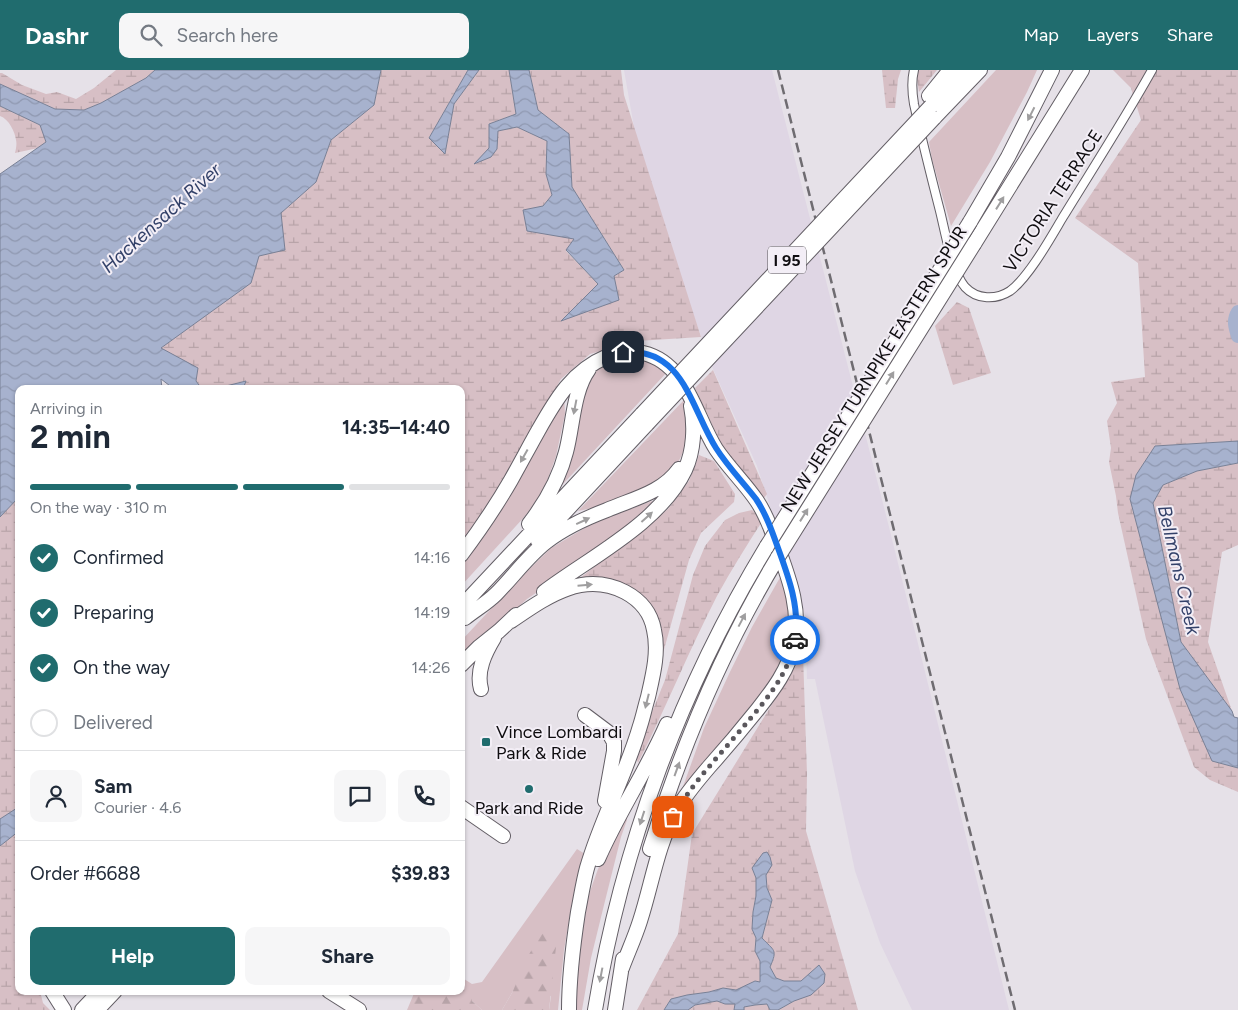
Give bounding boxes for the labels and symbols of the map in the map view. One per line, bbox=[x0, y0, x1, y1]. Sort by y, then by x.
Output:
one-way arrow bbox=[1027, 107, 1035, 121]
street label: VICTORIA TERRACE bbox=[999, 126, 1107, 276]
water label: Hackensack River bbox=[96, 158, 226, 278]
one-way arrow bbox=[996, 197, 1005, 210]
street label: NEW JERSEY TURNPIKE EASTERN SPUR bbox=[776, 222, 972, 516]
road number: I 95 bbox=[768, 246, 806, 274]
pin bbox=[602, 331, 644, 373]
one-way arrow bbox=[886, 371, 895, 385]
one-way arrow bbox=[571, 399, 579, 415]
one-way arrow bbox=[520, 448, 528, 463]
water label: Bellmans Creek bbox=[1153, 503, 1205, 638]
one-way arrow bbox=[799, 509, 808, 522]
one-way arrow bbox=[640, 511, 652, 523]
one-way arrow bbox=[576, 516, 590, 524]
one-way arrow bbox=[578, 581, 594, 589]
one-way arrow bbox=[738, 613, 746, 628]
courier bbox=[770, 615, 820, 665]
one-way arrow bbox=[643, 693, 651, 708]
place label: Vince Lombardi Park & Ride bbox=[496, 721, 622, 764]
marker: Vince Lombardi Park & Ride bbox=[480, 736, 492, 748]
one-way arrow bbox=[673, 761, 681, 776]
marker: Park and Ride bbox=[523, 783, 535, 795]
pin bbox=[652, 796, 694, 838]
place label: Park and Ride bbox=[475, 797, 584, 819]
one-way arrow bbox=[637, 811, 645, 826]
one-way arrow bbox=[597, 968, 605, 984]

